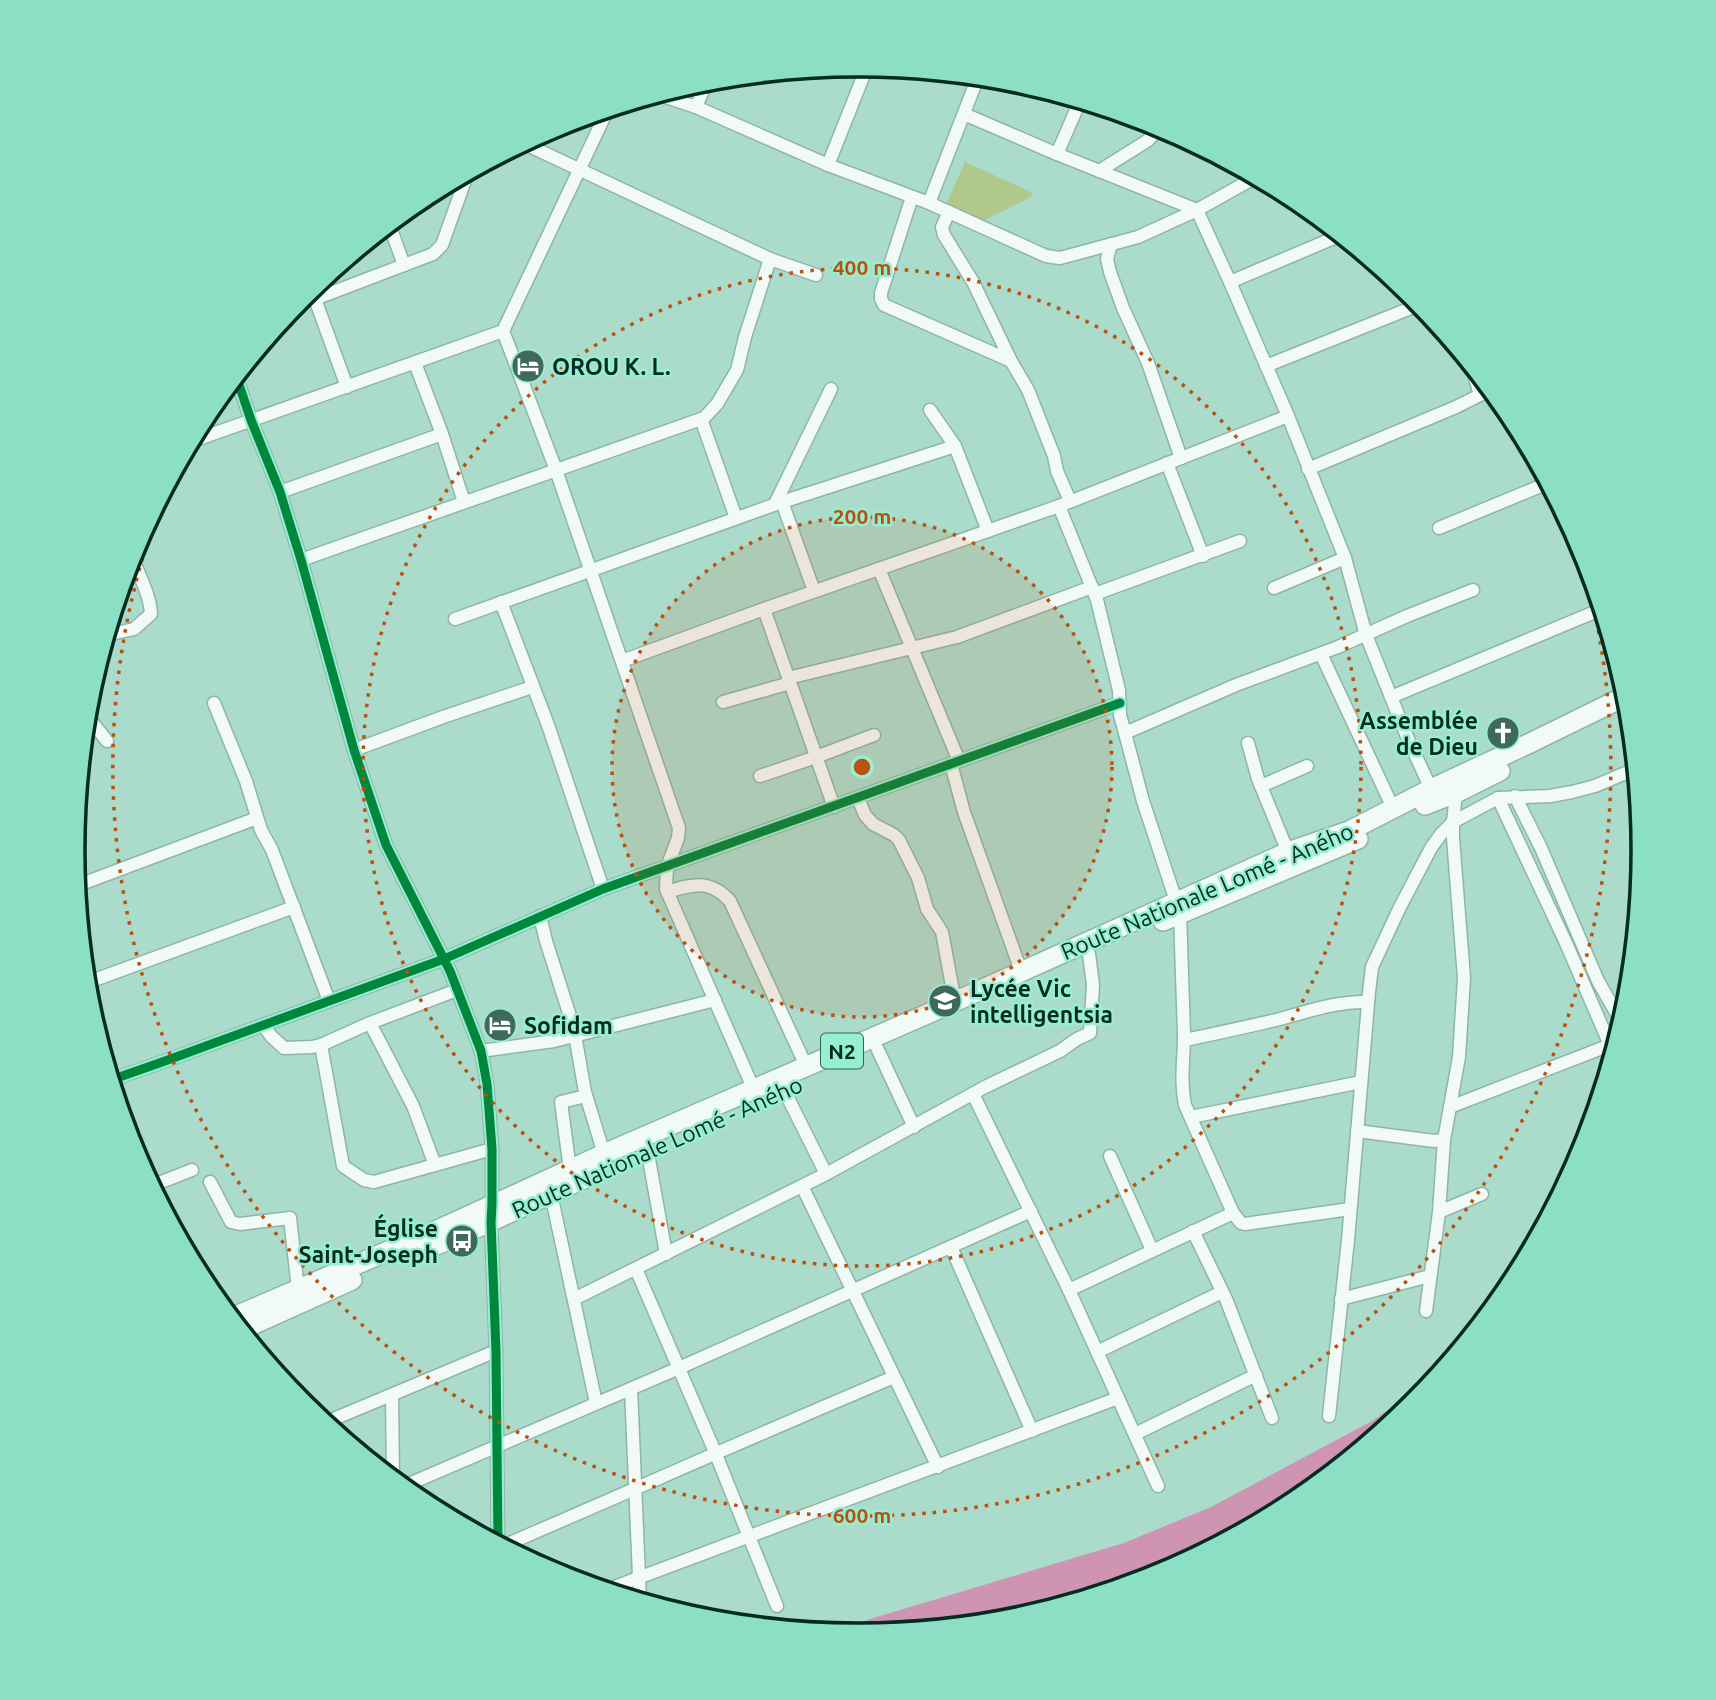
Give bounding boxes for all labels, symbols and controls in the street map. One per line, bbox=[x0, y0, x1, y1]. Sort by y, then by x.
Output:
text: 400 m bbox=[833, 255, 891, 279]
hotel icon: OROU K. L. bbox=[509, 347, 547, 385]
place label: OROU K. L. bbox=[552, 354, 671, 379]
text: 200 m bbox=[833, 504, 891, 528]
place label: Assemblée de Dieu bbox=[1360, 708, 1478, 759]
church icon: Assemblée de Dieu bbox=[1484, 714, 1522, 752]
centre of rings bbox=[850, 755, 874, 779]
street label: Route Nationale Lomé - Aného bbox=[1057, 818, 1357, 964]
place label: Lycée Vic intelligentsia bbox=[970, 976, 1113, 1027]
school or university icon: Lycée Vic intelligentsia bbox=[926, 982, 964, 1020]
hotel icon: Sofidam bbox=[481, 1006, 519, 1044]
place label: Sofidam bbox=[524, 1013, 613, 1038]
road number: N2 bbox=[821, 1034, 863, 1068]
street label: Route Nationale Lomé - Aného bbox=[508, 1071, 806, 1223]
place label: Église Saint-Joseph bbox=[298, 1213, 438, 1267]
bus stop icon: Église Saint-Joseph bbox=[443, 1222, 481, 1260]
text: 600 m bbox=[833, 1503, 891, 1527]

